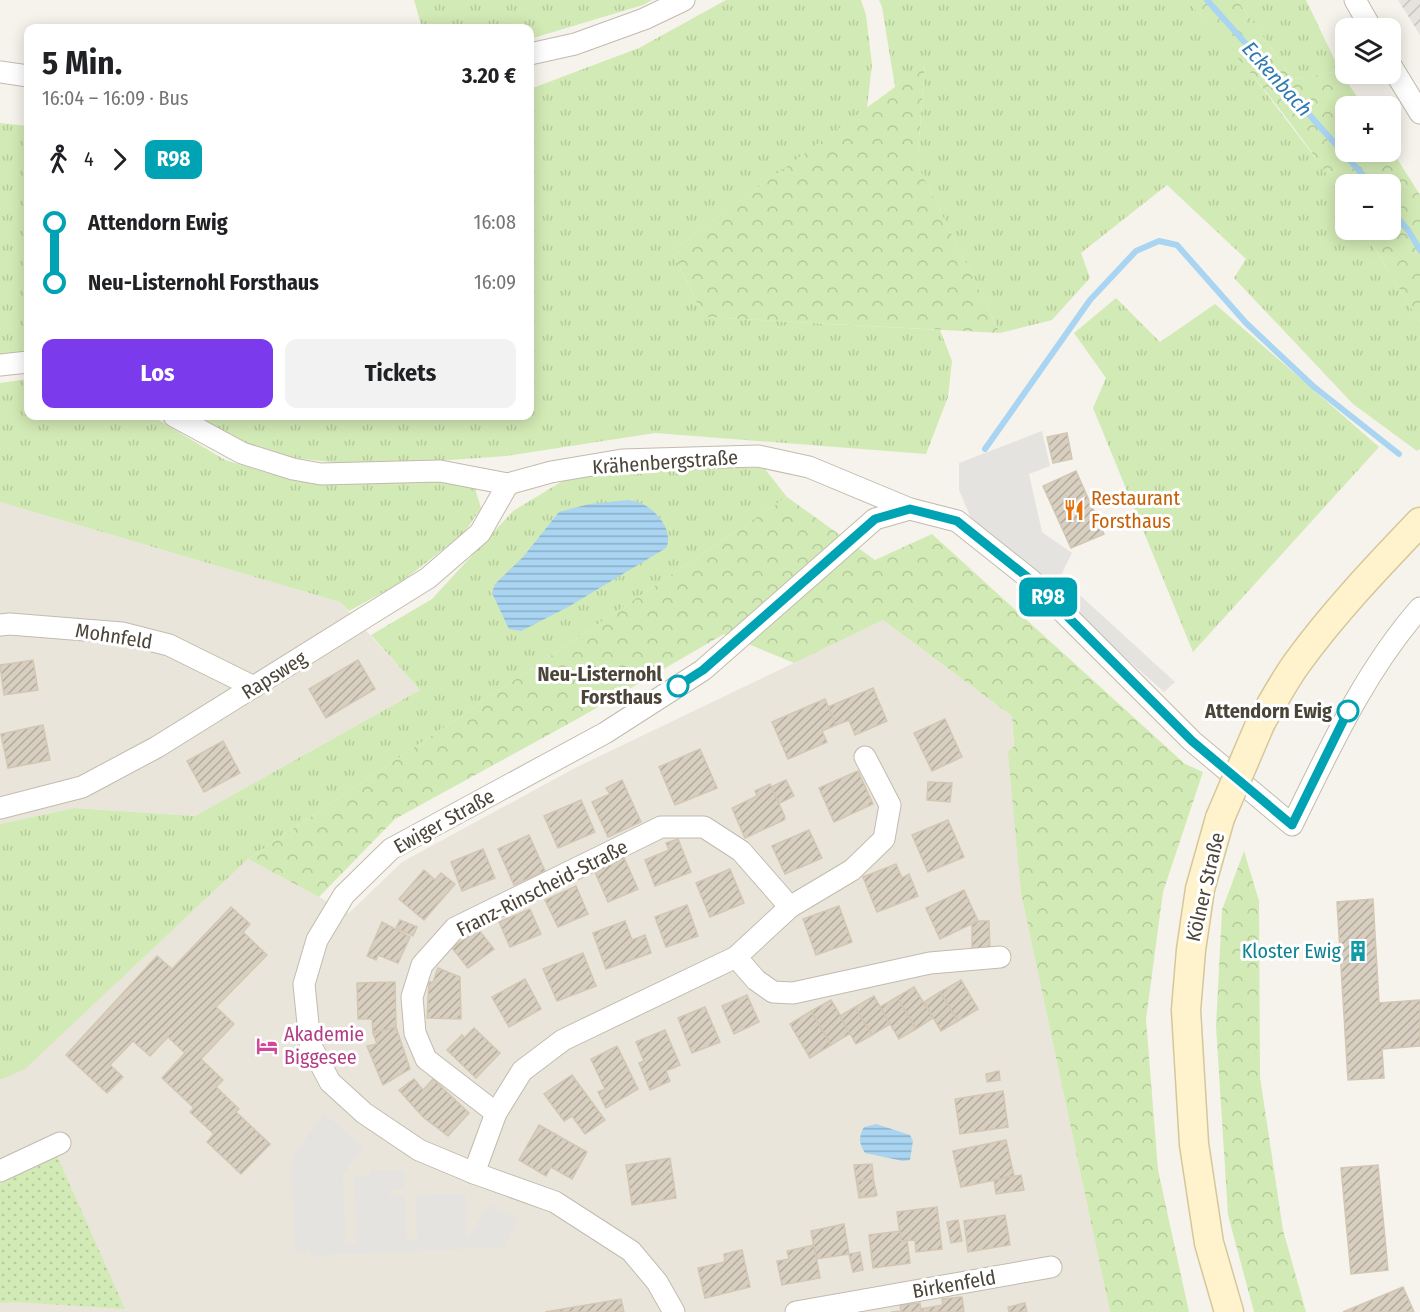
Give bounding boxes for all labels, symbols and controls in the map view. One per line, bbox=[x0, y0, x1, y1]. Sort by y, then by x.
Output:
map controls bbox=[1335, 18, 1401, 240]
button: layers bbox=[1335, 18, 1401, 84]
water label: Eckenbach bbox=[1237, 36, 1317, 122]
text: 5 Min. bbox=[42, 43, 122, 83]
text: 3.20 € bbox=[462, 62, 516, 89]
text: 16:04 – 16:09 · Bus bbox=[42, 86, 188, 110]
button: + bbox=[1335, 96, 1401, 162]
icon: walk bbox=[42, 143, 75, 176]
icon: forward bbox=[103, 143, 136, 176]
text: R98 bbox=[157, 146, 190, 172]
text: 4 bbox=[84, 147, 94, 171]
button: − bbox=[1335, 174, 1401, 240]
text: Attendorn Ewig bbox=[88, 209, 228, 236]
text: 16:08 bbox=[474, 210, 516, 234]
text: Neu-Listernohl Forsthaus bbox=[88, 269, 319, 296]
text: 16:09 bbox=[474, 270, 516, 294]
button: Los bbox=[42, 339, 273, 408]
button: Tickets bbox=[285, 339, 516, 408]
street label: Krähenbergstraße bbox=[591, 445, 739, 479]
place label: Restaurant Forsthaus bbox=[1091, 486, 1180, 533]
restaurant icon: Restaurant Forsthaus bbox=[1062, 498, 1086, 522]
line badge: R98 bbox=[1014, 578, 1082, 616]
text: R98 bbox=[1031, 584, 1065, 610]
street label: Mohnfeld bbox=[74, 618, 154, 654]
street label: Rapsweg bbox=[237, 645, 311, 704]
place label: Neu-Listernohl Forsthaus bbox=[538, 662, 663, 709]
marker: Neu-Listernohl Forsthaus bbox=[667, 675, 689, 697]
place label: Attendorn Ewig bbox=[1204, 699, 1332, 723]
marker: Attendorn Ewig bbox=[1337, 700, 1359, 722]
street label: Ewiger Straße bbox=[390, 784, 498, 858]
street label: Kölner Straße bbox=[1181, 830, 1229, 944]
street label: Franz-Rinscheid-Straße bbox=[452, 834, 632, 942]
place label: Kloster Ewig bbox=[1242, 939, 1342, 963]
building icon: Kloster Ewig bbox=[1346, 939, 1370, 963]
place label: Akademie Biggesee bbox=[284, 1022, 364, 1069]
hotel icon: Akademie Biggesee bbox=[255, 1034, 279, 1058]
street label: Birkenfeld bbox=[910, 1265, 998, 1303]

